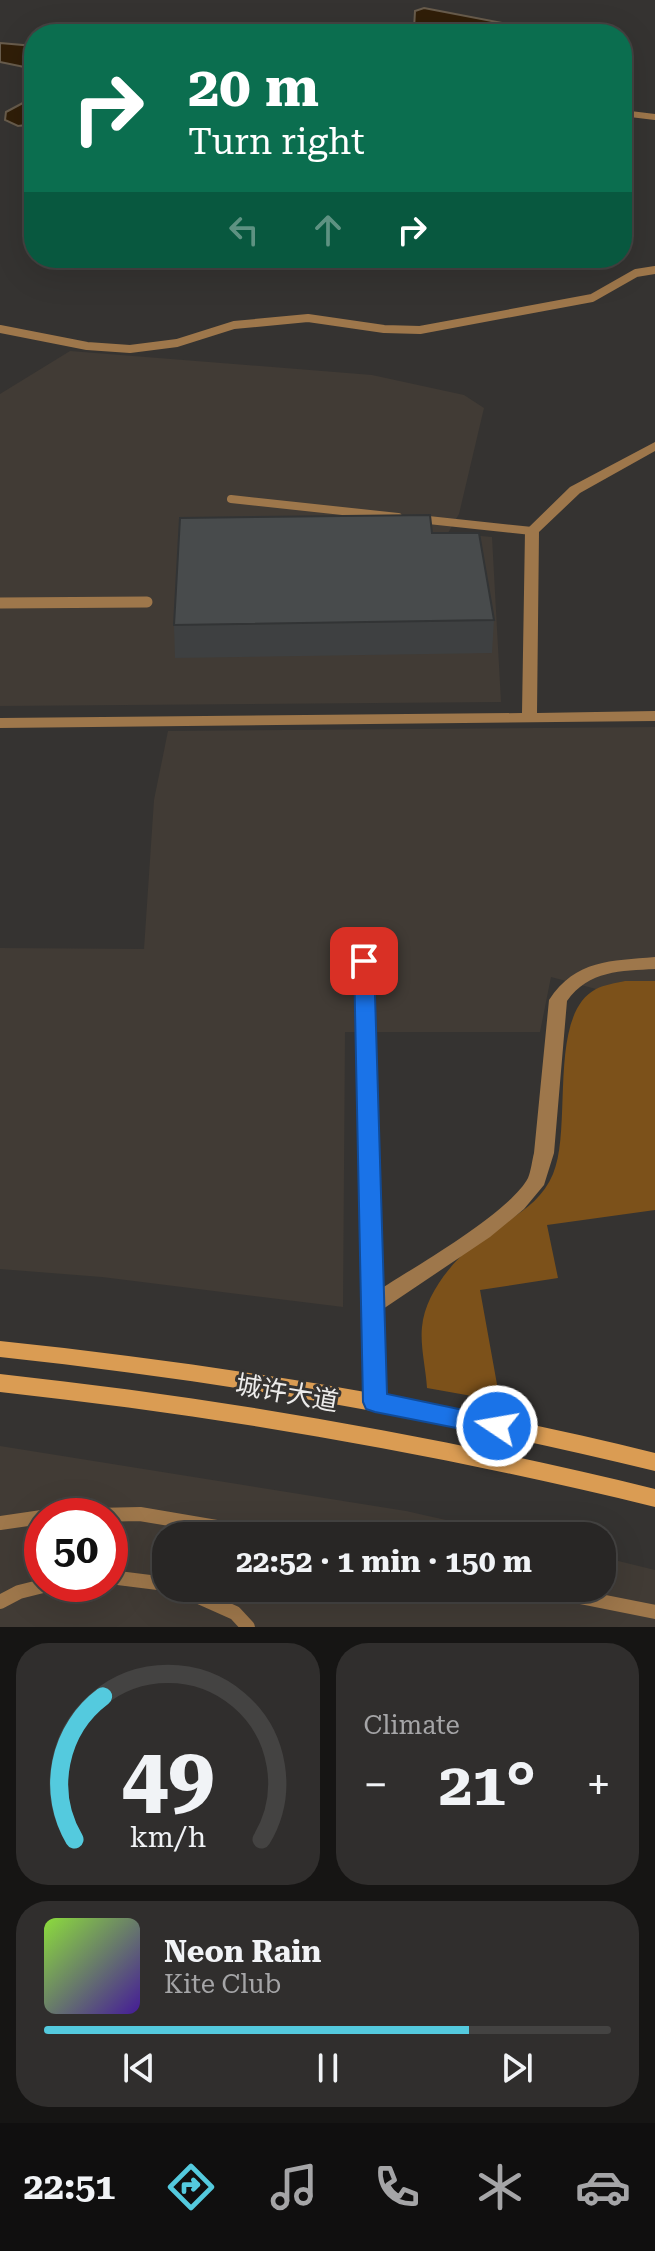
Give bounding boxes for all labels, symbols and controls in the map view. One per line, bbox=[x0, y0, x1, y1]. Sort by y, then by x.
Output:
text: 20 m bbox=[188, 54, 319, 120]
icon: right bbox=[56, 56, 160, 160]
text: Turn right bbox=[188, 121, 365, 163]
icon: left bbox=[222, 208, 266, 252]
icon: ahead bbox=[306, 208, 350, 252]
icon: right bbox=[390, 208, 434, 252]
pin bbox=[330, 927, 398, 995]
icon: arrive bbox=[342, 939, 386, 983]
street label: 城许大道 bbox=[233, 1369, 341, 1417]
position arrow bbox=[455, 1384, 539, 1468]
speed limit sign: 50 bbox=[24, 1498, 128, 1602]
text: 22:52 · 1 min · 150 m bbox=[236, 1544, 532, 1579]
text: Climate bbox=[364, 1710, 460, 1740]
text: 49 bbox=[121, 1729, 214, 1826]
text: 21° bbox=[439, 1749, 536, 1820]
text: − bbox=[364, 1759, 388, 1811]
text: + bbox=[586, 1759, 611, 1811]
text: km/h bbox=[129, 1820, 206, 1854]
text: Neon Rain bbox=[164, 1934, 321, 1969]
text: Kite Club bbox=[164, 1969, 281, 1999]
icon: previous bbox=[117, 2046, 161, 2090]
icon: pause bbox=[306, 2046, 350, 2090]
icon: next bbox=[495, 2046, 539, 2090]
icon: directions bbox=[163, 2159, 219, 2215]
icon: music bbox=[266, 2159, 322, 2215]
icon: phone bbox=[369, 2159, 425, 2215]
icon: climate bbox=[472, 2159, 528, 2215]
icon: car bbox=[575, 2159, 631, 2215]
text: 22:51 bbox=[24, 2166, 116, 2208]

